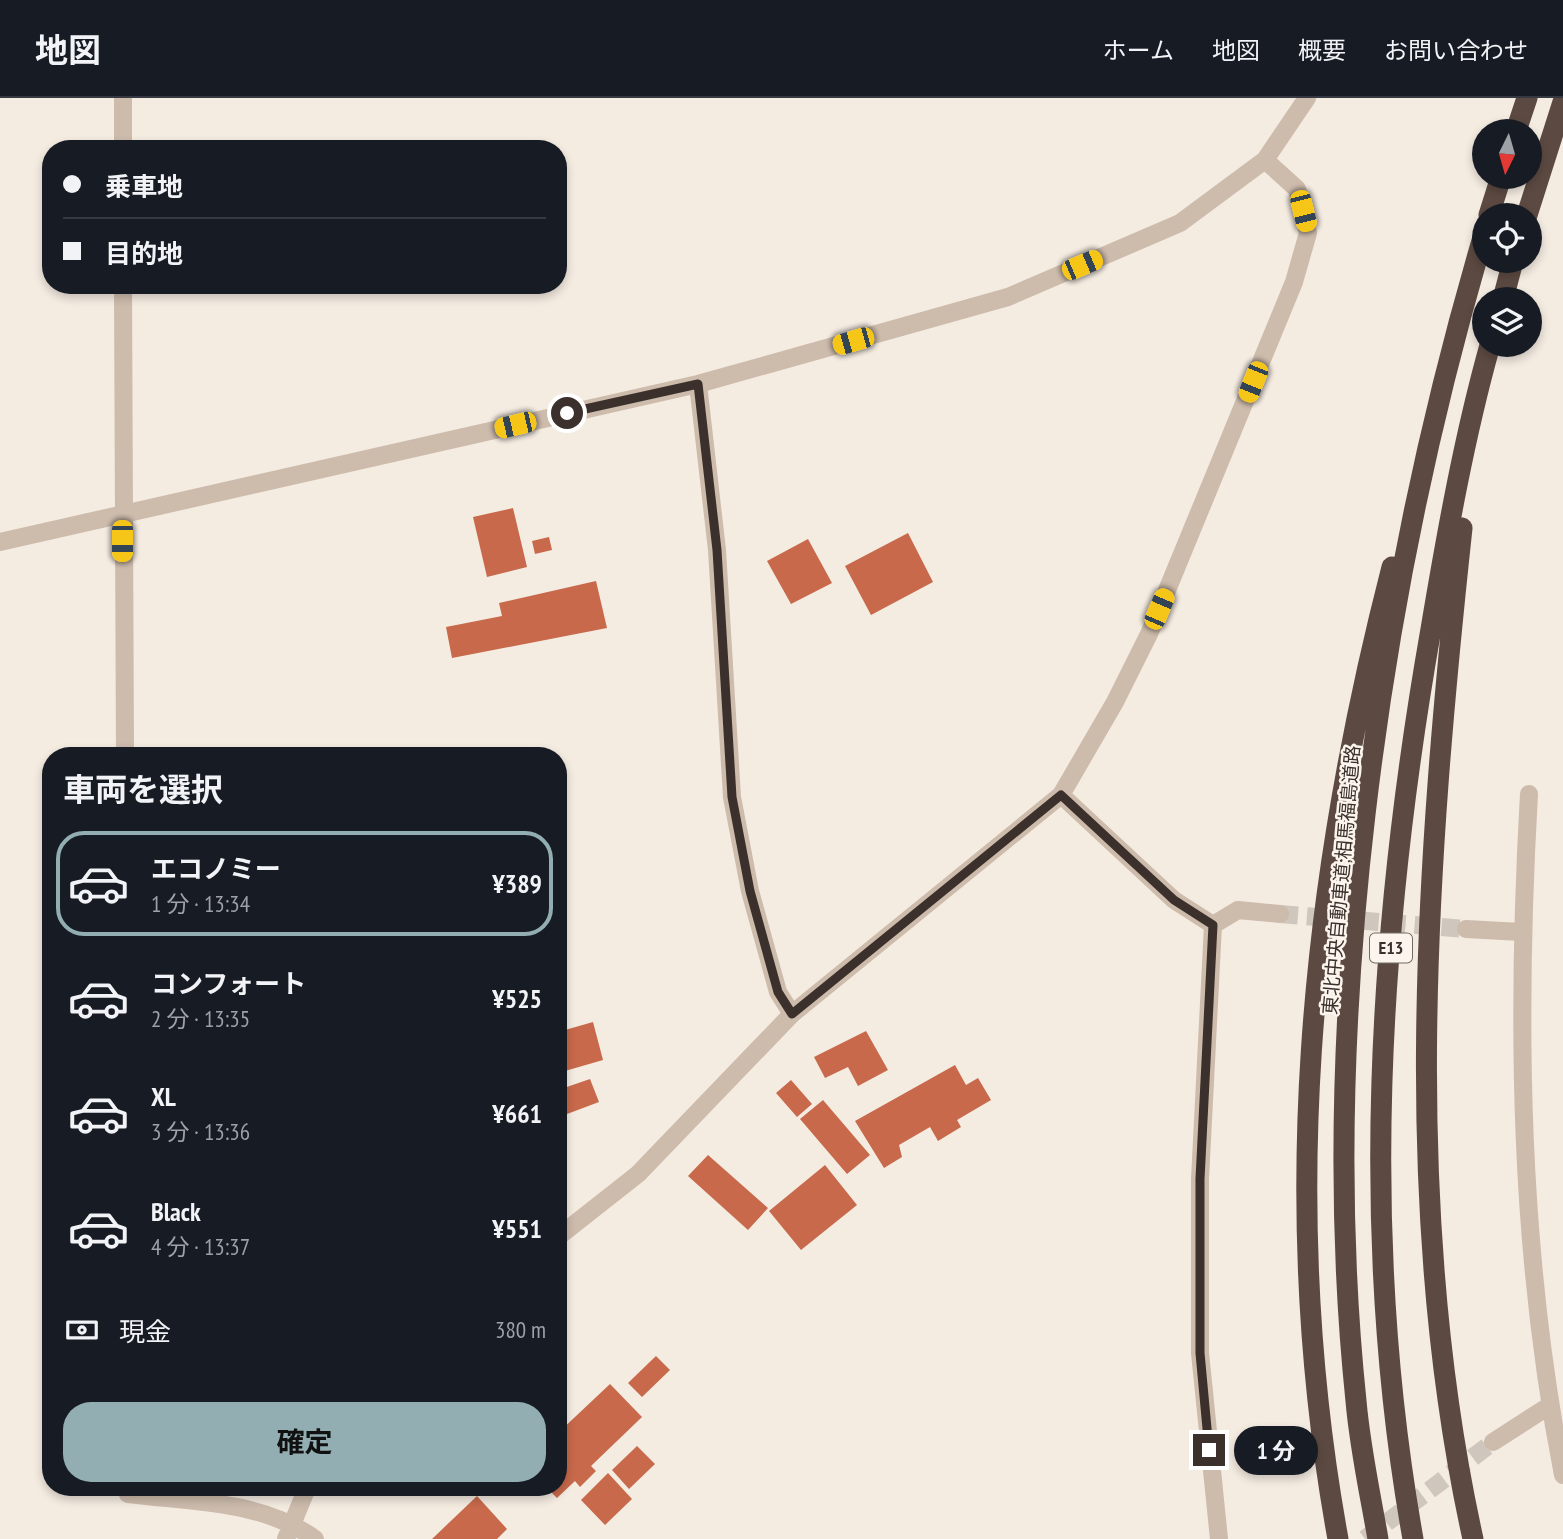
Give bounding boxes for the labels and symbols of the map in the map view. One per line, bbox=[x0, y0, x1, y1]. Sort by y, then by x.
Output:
north arrow bbox=[1472, 119, 1542, 189]
car bbox=[1288, 188, 1319, 234]
car bbox=[1059, 247, 1106, 283]
car bbox=[830, 325, 877, 357]
car bbox=[1236, 359, 1271, 405]
route start bbox=[551, 397, 583, 429]
car bbox=[493, 410, 538, 440]
car bbox=[112, 520, 133, 562]
car bbox=[1142, 586, 1177, 632]
street label: 東北中央自動車道;相馬福島道路 bbox=[1317, 744, 1365, 1016]
road number: E13 bbox=[1370, 934, 1412, 962]
callout: 1 分 bbox=[1234, 1426, 1318, 1474]
route end bbox=[1193, 1434, 1225, 1466]

